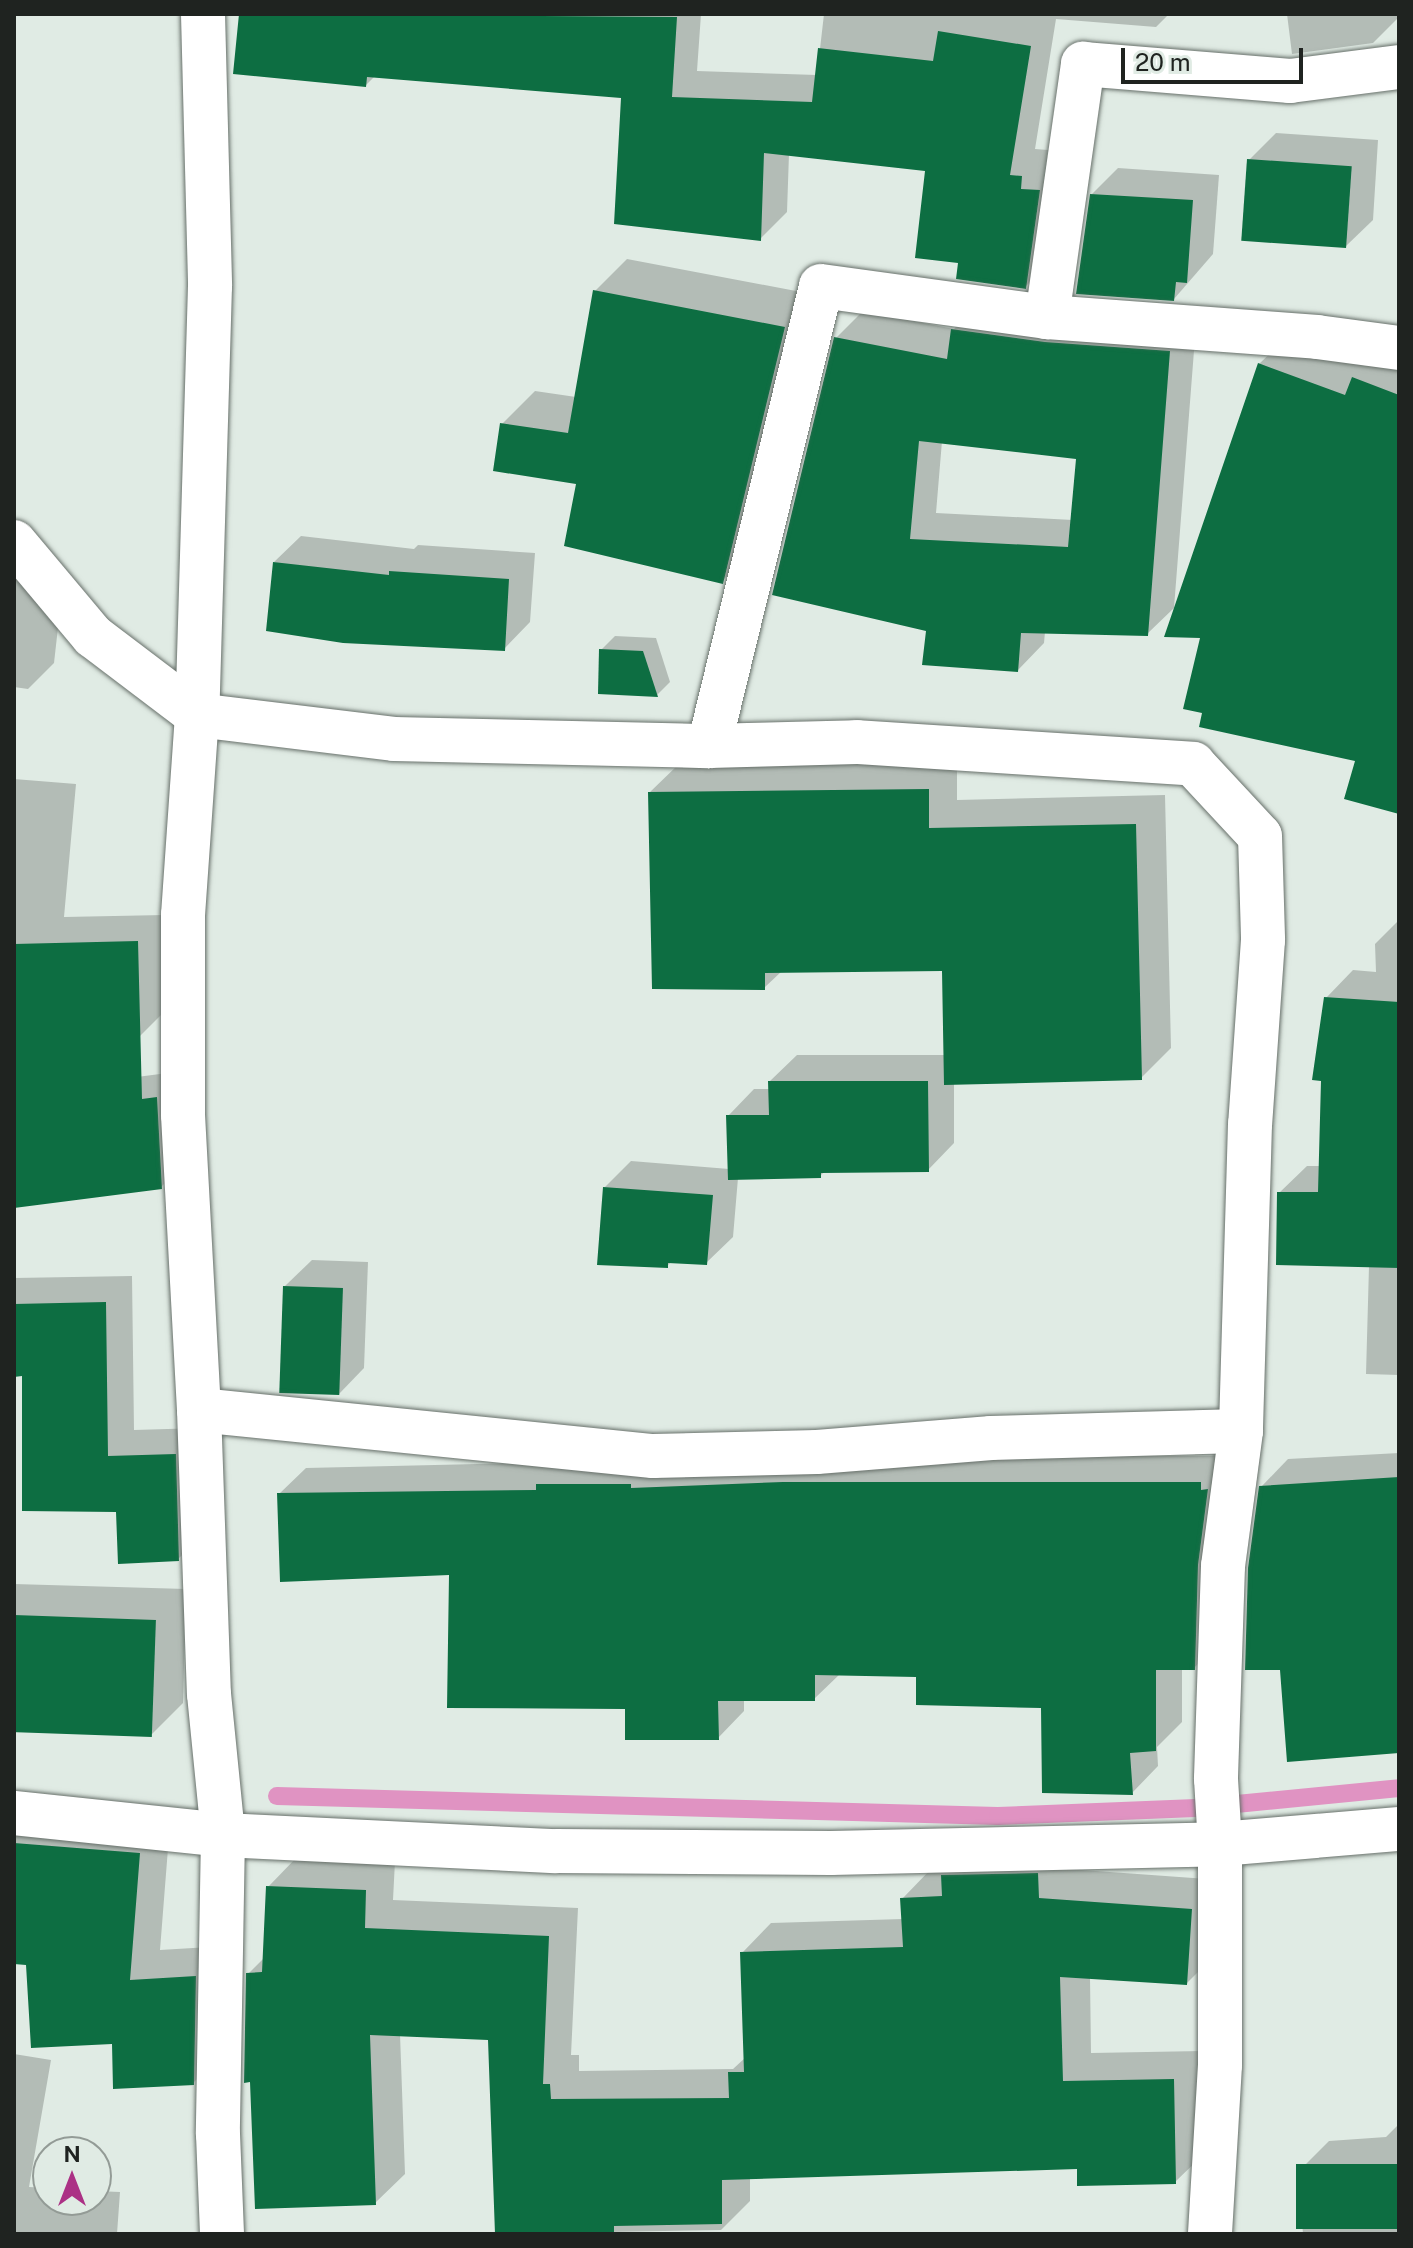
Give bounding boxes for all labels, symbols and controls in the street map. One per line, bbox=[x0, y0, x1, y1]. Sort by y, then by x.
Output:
scale bar bbox=[1125, 32, 1307, 82]
text: 20 m bbox=[1135, 48, 1191, 76]
north arrow bbox=[32, 2136, 112, 2216]
text: N bbox=[63, 2141, 81, 2167]

